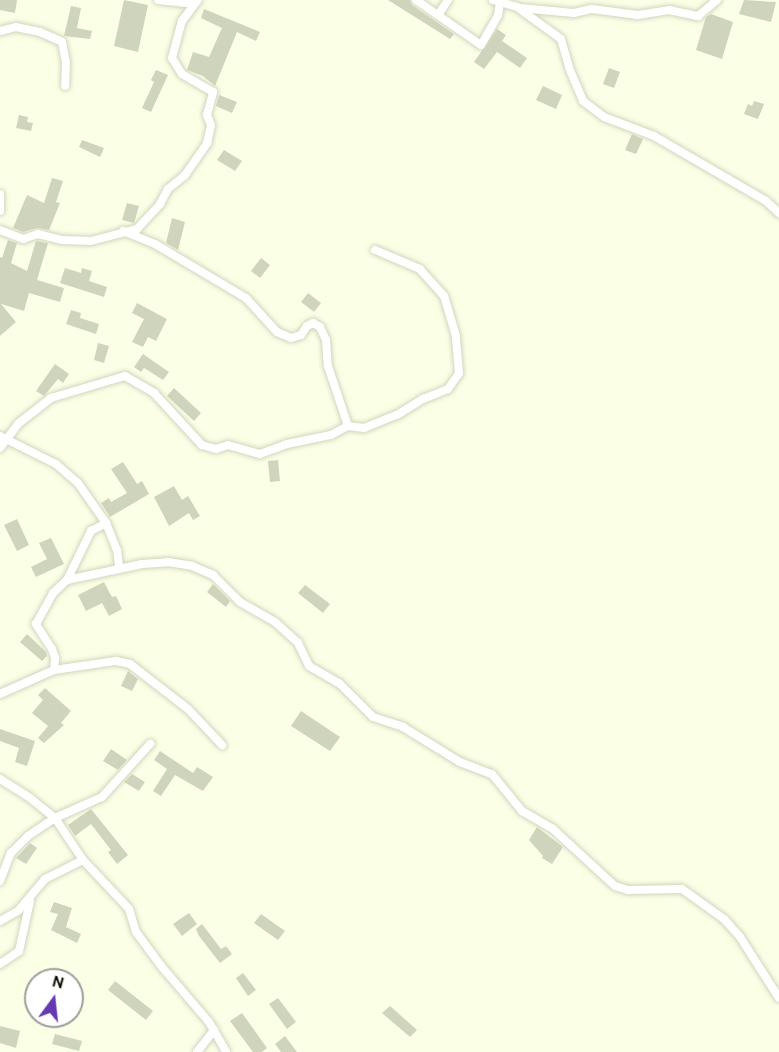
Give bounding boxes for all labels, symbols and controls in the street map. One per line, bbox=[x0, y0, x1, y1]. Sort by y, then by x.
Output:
north arrow bbox=[24, 968, 84, 1028]
text: N bbox=[50, 971, 66, 993]

